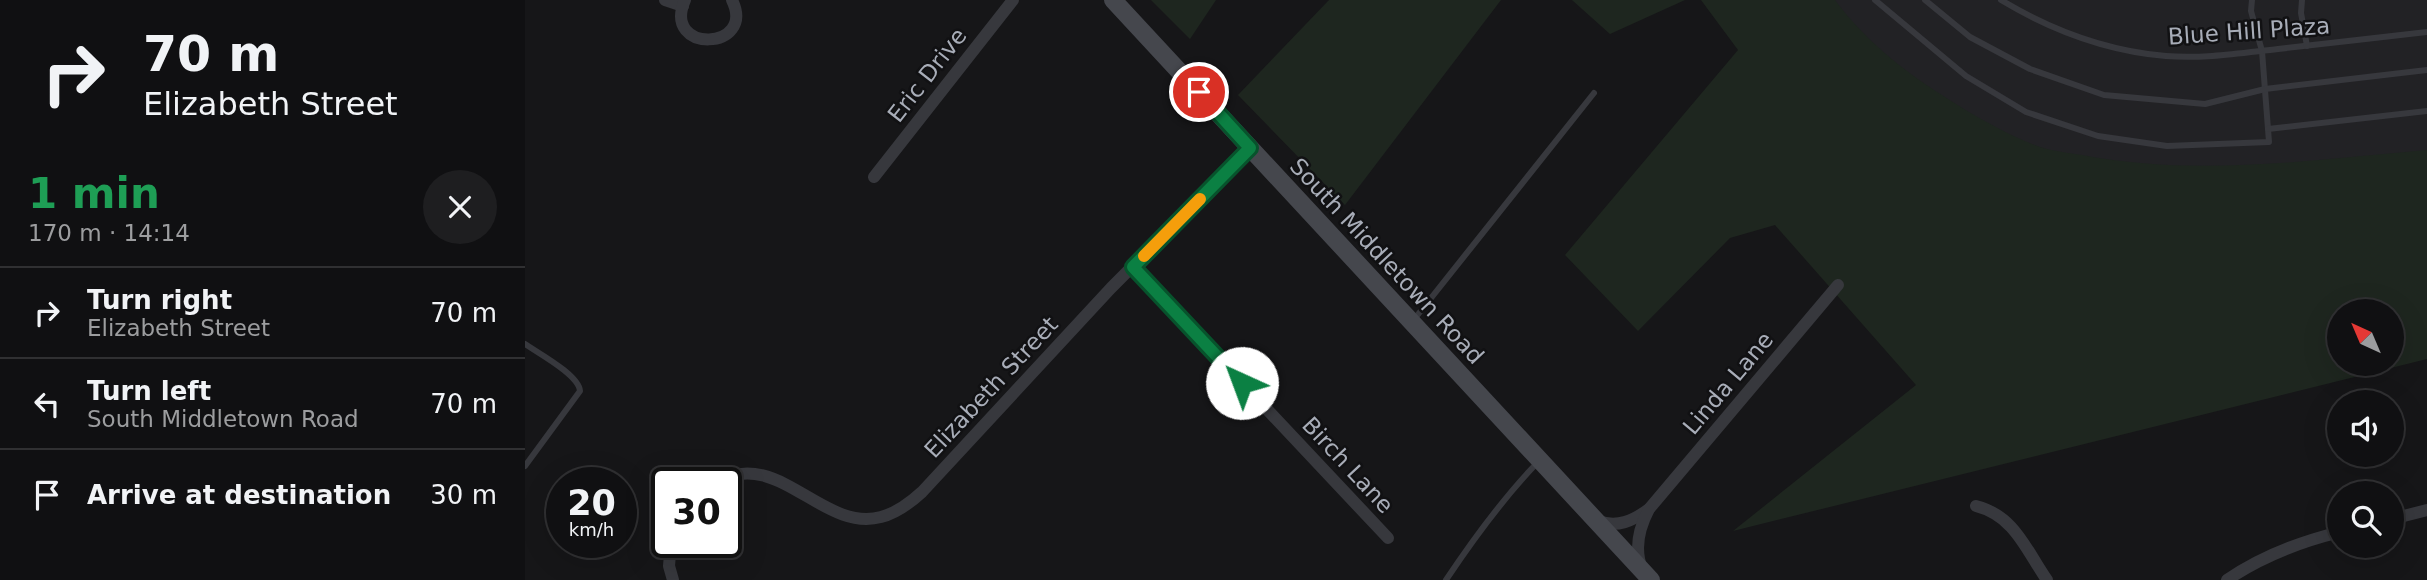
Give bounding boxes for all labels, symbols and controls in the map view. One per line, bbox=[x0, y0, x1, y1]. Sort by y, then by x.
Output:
street label: Blue Hill Plaza bbox=[2167, 12, 2331, 50]
street label: Eric Drive bbox=[882, 23, 972, 127]
text: 70 m bbox=[143, 26, 279, 83]
icon: right bbox=[28, 28, 119, 119]
pin bbox=[1169, 62, 1229, 122]
icon: arrive bbox=[1180, 73, 1218, 111]
text: Elizabeth Street bbox=[143, 85, 398, 123]
street label: South Middletown Road bbox=[1285, 153, 1489, 369]
text: 1 min bbox=[28, 169, 160, 218]
button: close bbox=[423, 170, 497, 244]
text: 170 m · 14:14 bbox=[28, 220, 190, 246]
text: Turn right bbox=[87, 285, 232, 315]
icon: right bbox=[28, 294, 66, 332]
text: 70 m bbox=[430, 298, 497, 328]
north arrow bbox=[2327, 299, 2405, 376]
map controls bbox=[2327, 299, 2404, 558]
street label: Elizabeth Street bbox=[919, 311, 1063, 463]
text: Elizabeth Street bbox=[87, 315, 270, 341]
street label: Linda Lane bbox=[1678, 327, 1778, 439]
position arrow bbox=[1205, 346, 1279, 420]
text: Turn left bbox=[87, 376, 211, 406]
icon: left bbox=[28, 385, 66, 423]
text: 70 m bbox=[430, 389, 497, 419]
button: sound bbox=[2327, 390, 2404, 467]
text: South Middletown Road bbox=[87, 406, 359, 432]
street label: Birch Lane bbox=[1297, 412, 1399, 518]
speed limit sign: 30 bbox=[651, 467, 742, 558]
icon: arrive bbox=[28, 476, 66, 514]
text: Arrive at destination bbox=[87, 480, 391, 510]
text: 30 m bbox=[430, 480, 497, 510]
button: search bbox=[2327, 481, 2404, 558]
text: 20 bbox=[567, 483, 616, 523]
text: km/h bbox=[569, 519, 614, 540]

